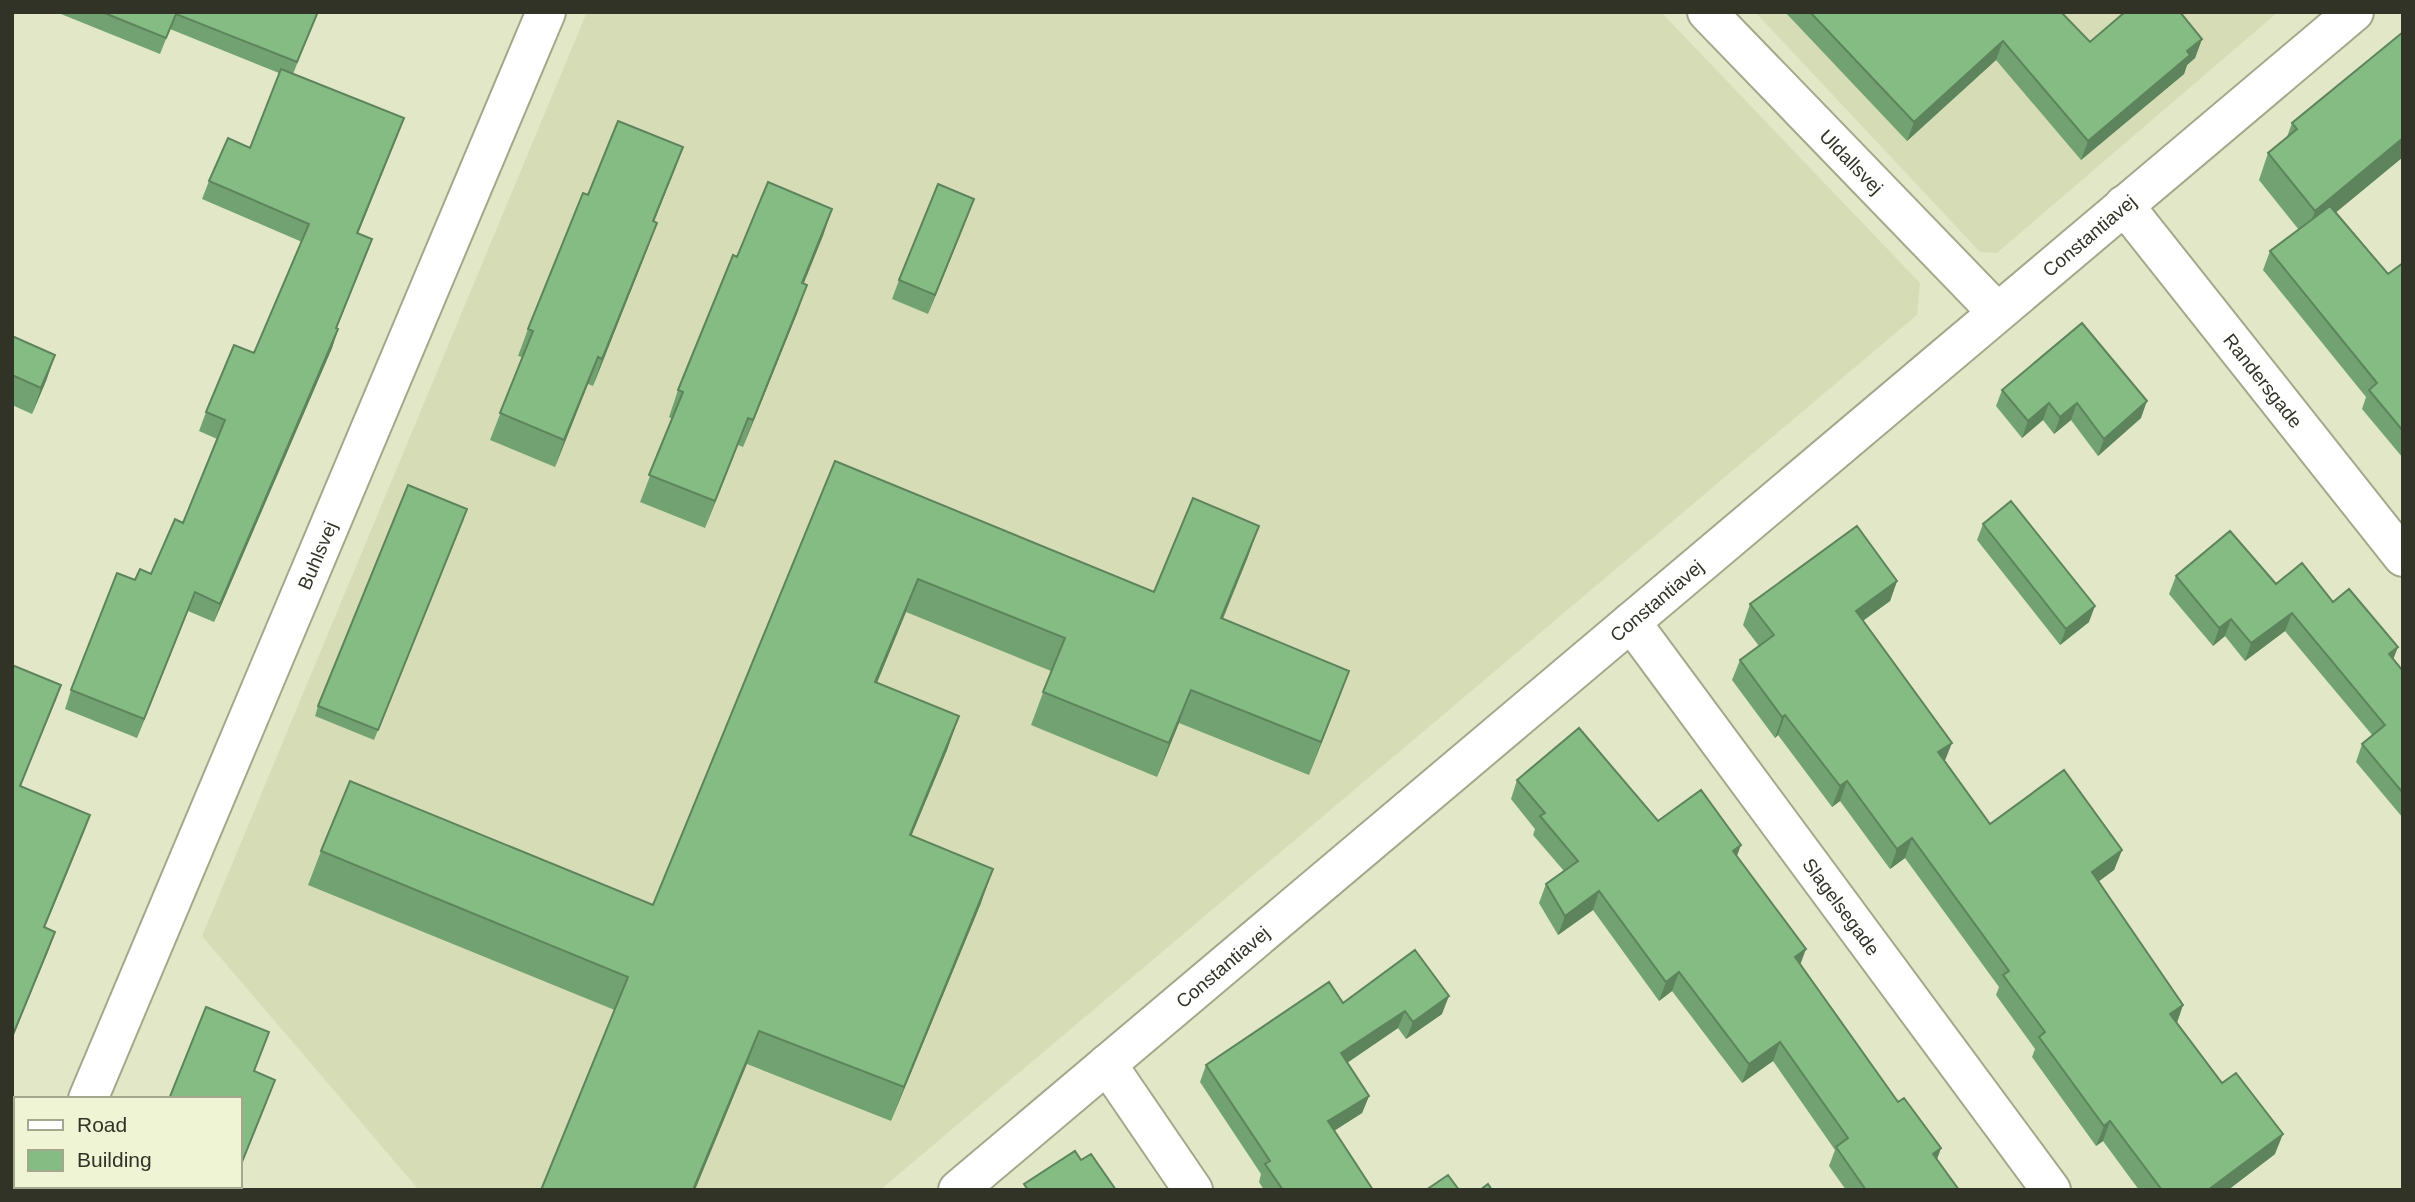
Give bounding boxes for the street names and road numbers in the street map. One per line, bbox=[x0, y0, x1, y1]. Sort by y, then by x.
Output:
street label: Uldallsvej bbox=[1815, 125, 1887, 198]
street label: Constantiavej bbox=[2039, 191, 2140, 281]
street label: Randersgade bbox=[2219, 330, 2306, 432]
street label: Buhlsvej bbox=[294, 518, 341, 593]
street label: Constantiavej bbox=[1606, 556, 1708, 646]
street label: Slagelsegade bbox=[1798, 854, 1884, 960]
street label: Constantiavej bbox=[1172, 922, 1274, 1012]

